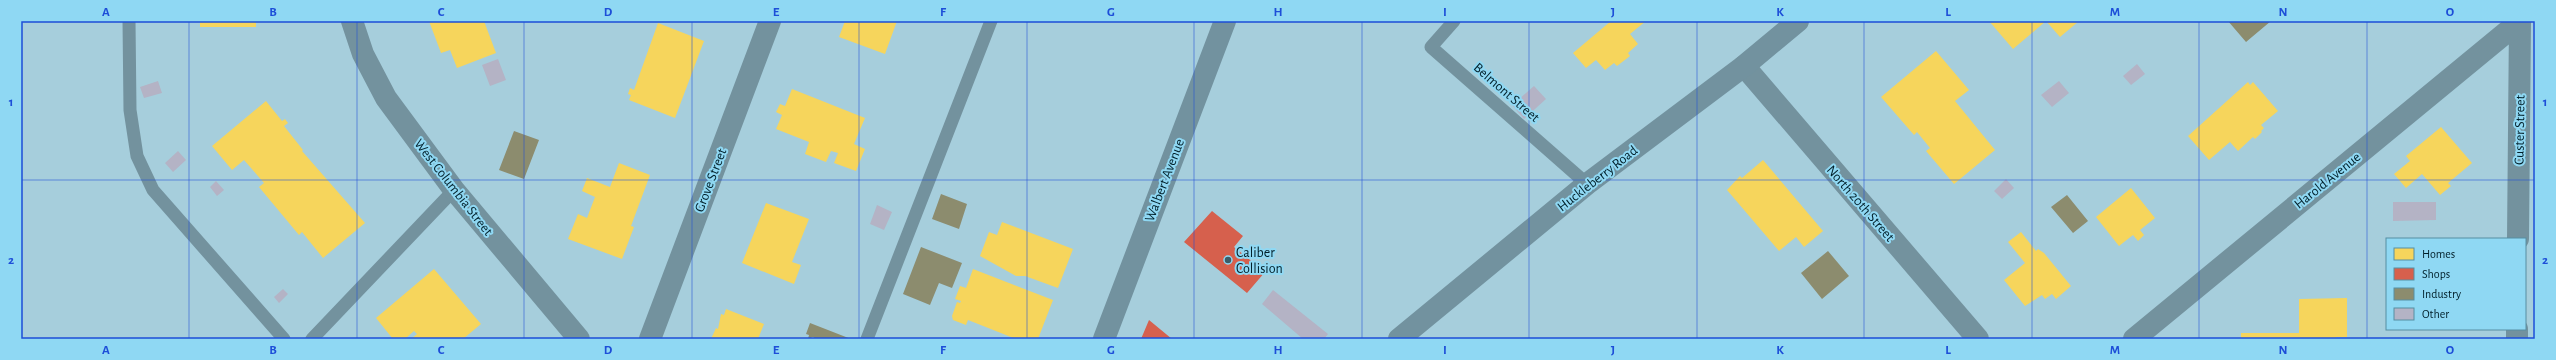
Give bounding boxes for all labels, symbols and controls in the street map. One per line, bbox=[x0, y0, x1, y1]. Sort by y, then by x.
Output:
text: A bbox=[102, 6, 110, 19]
text: B bbox=[269, 6, 277, 19]
text: C bbox=[438, 6, 445, 19]
text: D bbox=[604, 6, 613, 19]
text: E bbox=[773, 6, 780, 19]
text: F bbox=[940, 6, 947, 19]
text: G bbox=[1107, 6, 1115, 19]
text: H bbox=[1273, 6, 1283, 19]
text: I bbox=[1443, 6, 1447, 19]
text: J bbox=[1611, 6, 1615, 19]
text: K bbox=[1776, 6, 1784, 19]
text: L bbox=[1945, 6, 1951, 19]
text: M bbox=[2110, 6, 2120, 19]
text: N bbox=[2278, 6, 2288, 19]
text: O bbox=[2446, 6, 2455, 19]
street label: Belmont Street bbox=[1471, 61, 1542, 125]
street label: Custer Street bbox=[2512, 94, 2528, 165]
text: 1 bbox=[9, 96, 13, 109]
text: 1 bbox=[2543, 96, 2547, 109]
street label: West Columbia Street bbox=[411, 137, 495, 239]
street label: Walbert Avenue bbox=[1143, 137, 1187, 224]
street label: Huckleberry Road bbox=[1555, 143, 1640, 214]
street label: Grove Street bbox=[692, 146, 730, 214]
street label: Harold Avenue bbox=[2292, 150, 2363, 212]
street label: North 20th Street bbox=[1824, 163, 1897, 245]
legend bbox=[2386, 238, 2526, 330]
place label: Caliber Collision bbox=[1236, 246, 1283, 276]
text: Homes bbox=[2422, 248, 2455, 260]
text: 2 bbox=[8, 254, 14, 267]
text: 2 bbox=[2542, 254, 2548, 267]
marker: Caliber Collision bbox=[1223, 255, 1233, 265]
text: Shops bbox=[2422, 268, 2450, 280]
text: Industry bbox=[2422, 288, 2461, 301]
text: Other bbox=[2422, 308, 2449, 320]
text: A bbox=[102, 344, 110, 357]
text: B bbox=[269, 344, 277, 357]
text: C bbox=[438, 344, 445, 357]
text: D bbox=[604, 344, 613, 357]
text: E bbox=[773, 344, 780, 357]
text: F bbox=[940, 344, 947, 357]
text: G bbox=[1107, 344, 1115, 357]
text: H bbox=[1273, 344, 1283, 357]
text: I bbox=[1443, 344, 1447, 357]
text: J bbox=[1611, 344, 1615, 357]
text: K bbox=[1776, 344, 1784, 357]
text: L bbox=[1945, 344, 1951, 357]
text: M bbox=[2110, 344, 2120, 357]
text: N bbox=[2278, 344, 2288, 357]
text: O bbox=[2446, 344, 2455, 357]

